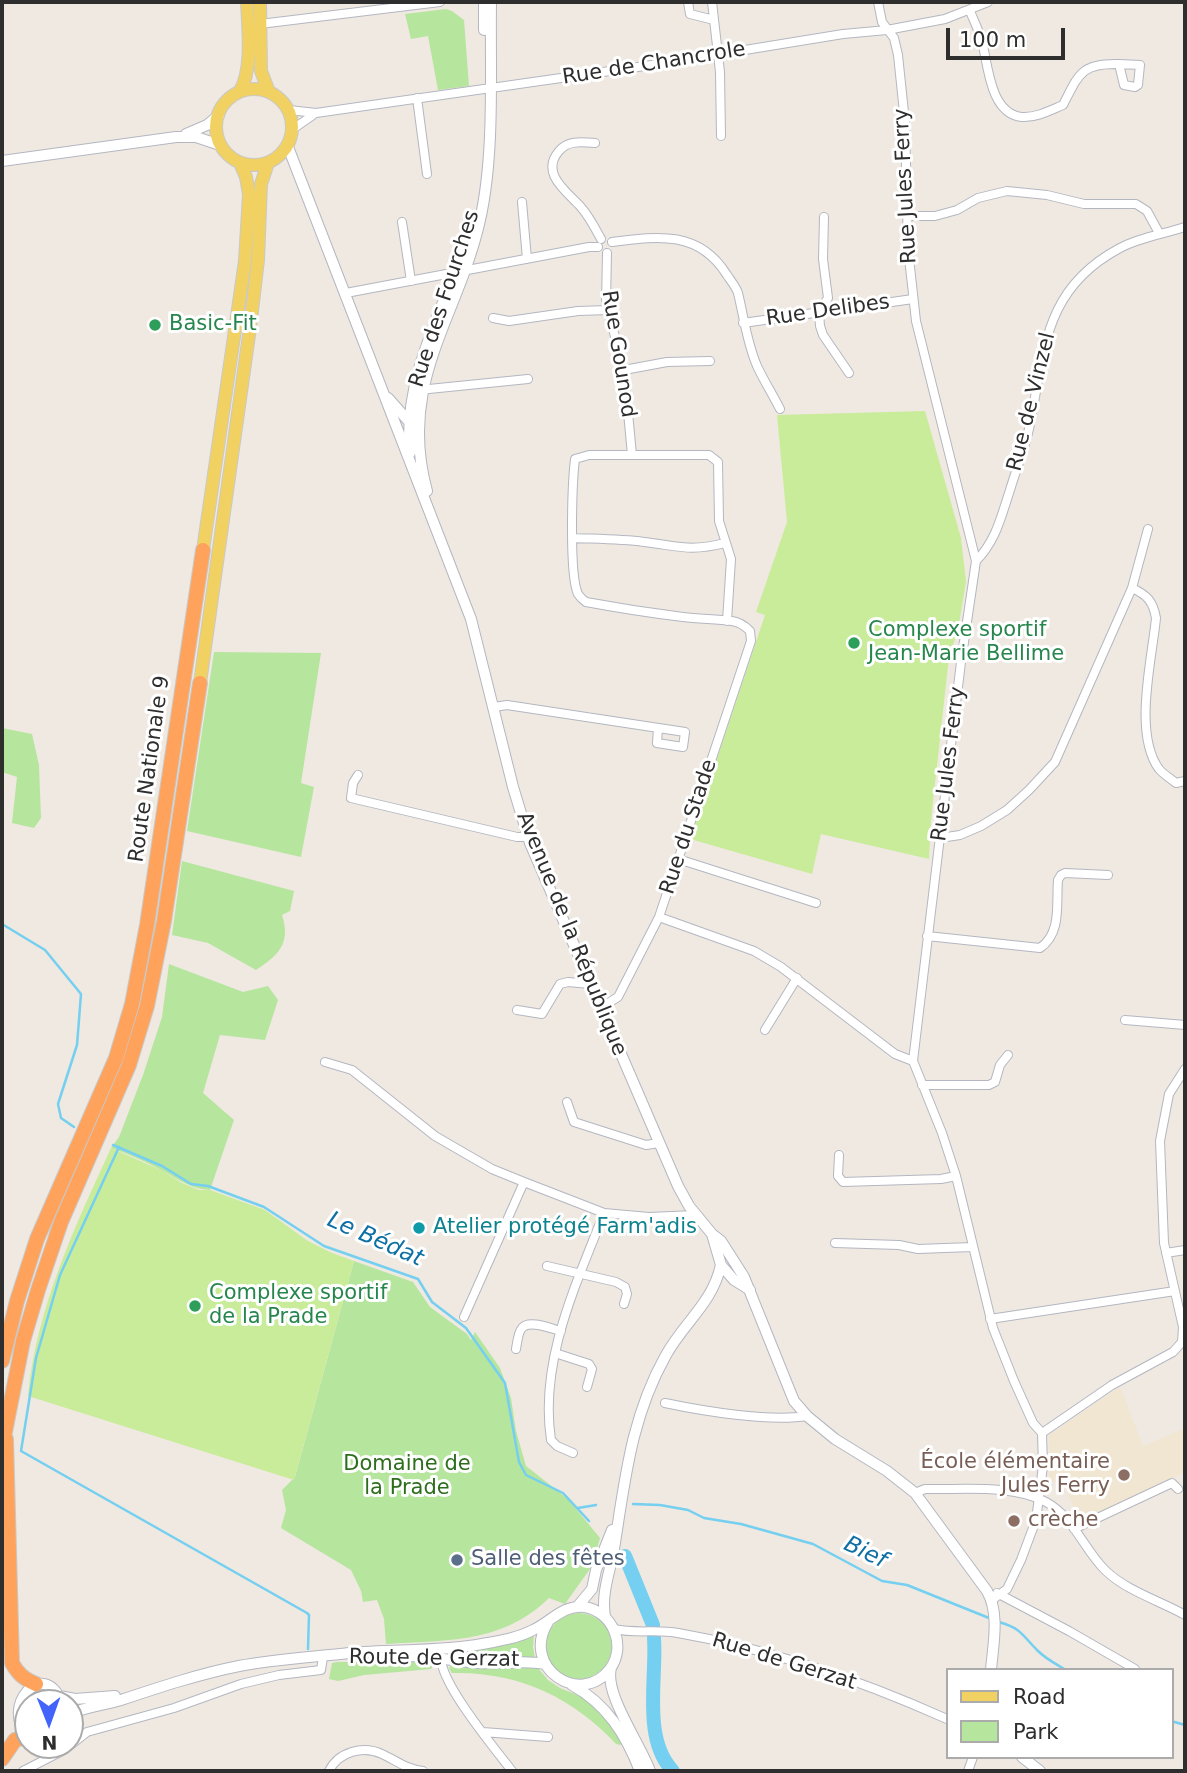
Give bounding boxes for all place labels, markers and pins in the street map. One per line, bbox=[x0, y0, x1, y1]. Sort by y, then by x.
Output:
place label: Basic-Fit bbox=[169, 312, 257, 338]
marker: Basic-Fit bbox=[147, 317, 163, 333]
place label: Complexe sportif Jean-Marie Bellime bbox=[868, 618, 1064, 668]
marker: Complexe sportif Jean-Marie Bellime bbox=[846, 635, 862, 651]
place label: Atelier protégé Farm'adis bbox=[433, 1215, 697, 1241]
marker: Atelier protégé Farm'adis bbox=[411, 1220, 427, 1236]
place label: Complexe sportif de la Prade bbox=[209, 1281, 387, 1331]
marker: Complexe sportif de la Prade bbox=[187, 1298, 203, 1314]
place label: École élémentaire Jules Ferry bbox=[921, 1450, 1110, 1500]
marker: École élémentaire Jules Ferry bbox=[1116, 1467, 1132, 1483]
place label: crèche bbox=[1028, 1508, 1098, 1534]
marker: crèche bbox=[1006, 1513, 1022, 1529]
place label: Salle des fêtes bbox=[471, 1547, 625, 1573]
marker: Salle des fêtes bbox=[449, 1552, 465, 1568]

